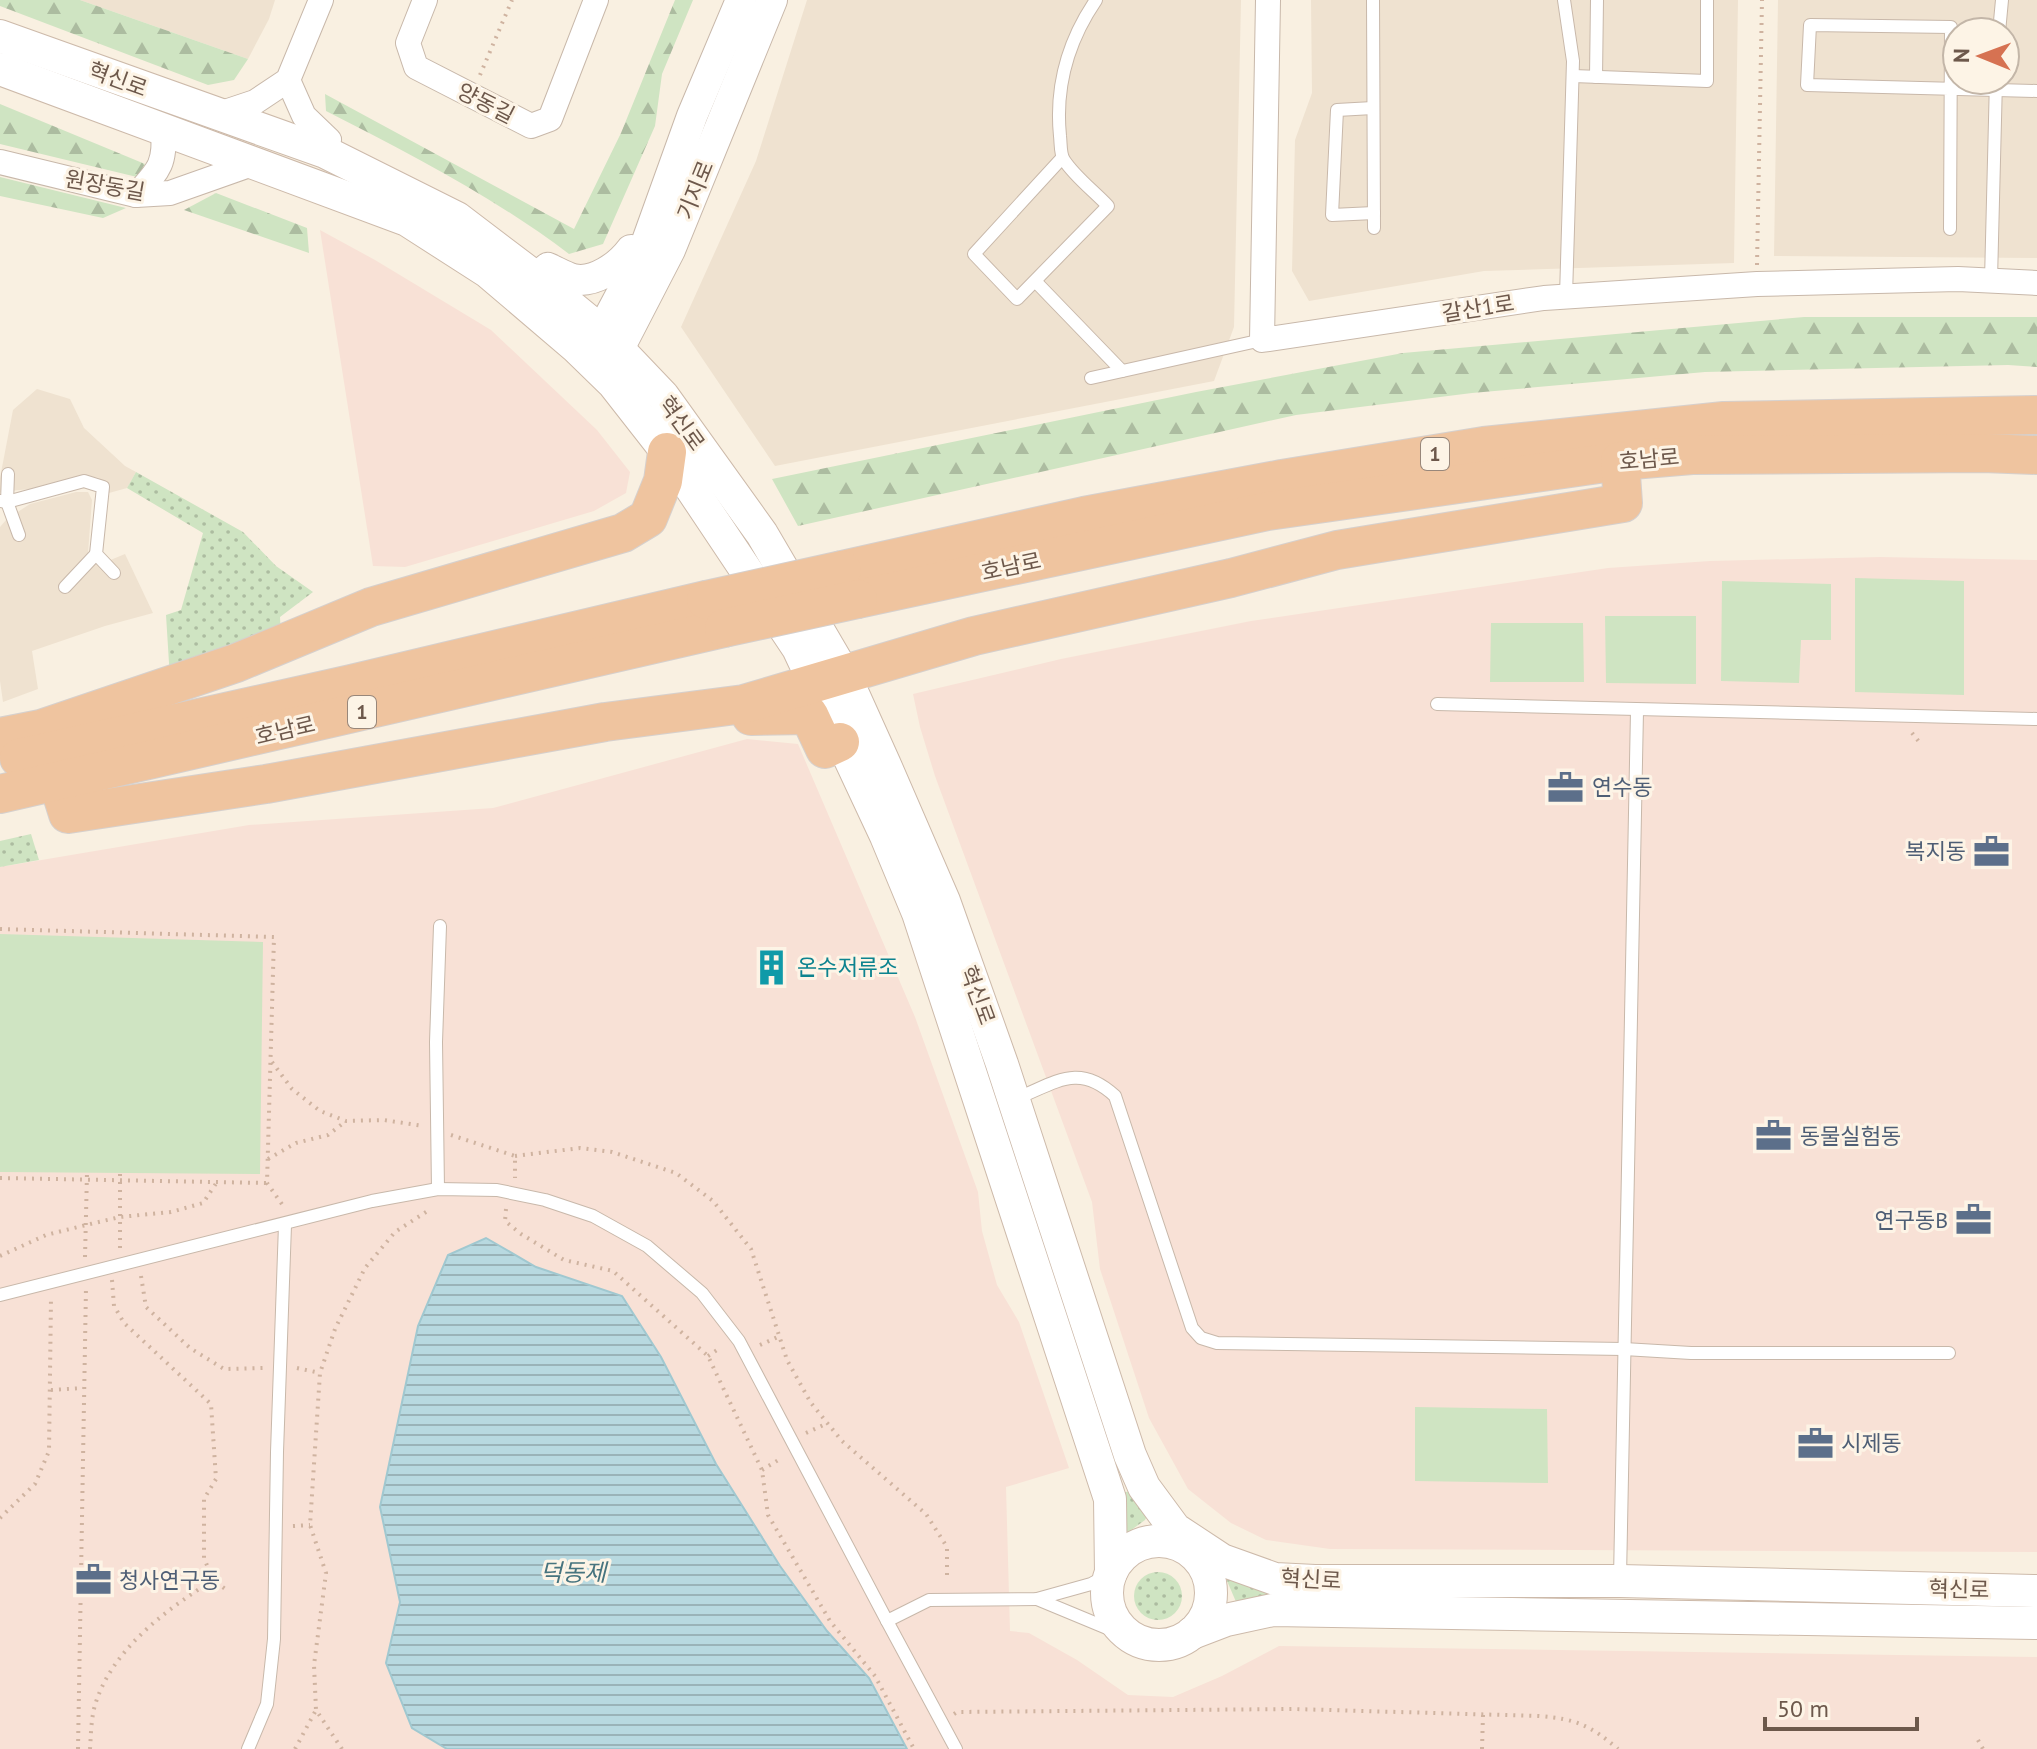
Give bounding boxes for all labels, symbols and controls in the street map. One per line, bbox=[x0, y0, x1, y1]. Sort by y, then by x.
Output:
north arrow bbox=[1941, 16, 2021, 96]
text: N bbox=[1947, 48, 1975, 63]
street label: 혁신로 bbox=[85, 55, 151, 103]
street label: 양동길 bbox=[453, 77, 519, 129]
street label: 기지로 bbox=[671, 157, 719, 223]
street label: 원장동길 bbox=[63, 164, 147, 206]
street label: 갈산1로 bbox=[1440, 288, 1516, 328]
street label: 혁신로 bbox=[653, 390, 711, 456]
road number: 1 bbox=[1421, 438, 1449, 470]
street label: 호남로 bbox=[1618, 442, 1680, 476]
street label: 호남로 bbox=[978, 546, 1044, 586]
road number: 1 bbox=[348, 696, 376, 728]
street label: 호남로 bbox=[252, 710, 318, 750]
office icon: 연수동 bbox=[1547, 768, 1585, 806]
place label: 연수동 bbox=[1592, 773, 1653, 801]
office icon: 복지동 bbox=[1973, 832, 2011, 870]
place label: 복지동 bbox=[1905, 837, 1966, 865]
building icon: 온수저류조 bbox=[752, 948, 790, 986]
place label: 온수저류조 bbox=[797, 953, 898, 981]
street label: 혁신로 bbox=[954, 962, 1002, 1028]
office icon: 동물실험동 bbox=[1755, 1117, 1793, 1155]
place label: 동물실험동 bbox=[1800, 1122, 1901, 1150]
office icon: 연구동B bbox=[1955, 1201, 1993, 1239]
place label: 연구동B bbox=[1874, 1206, 1948, 1234]
office icon: 시제동 bbox=[1796, 1424, 1834, 1462]
place label: 시제동 bbox=[1841, 1429, 1902, 1457]
water label: 덕동제 bbox=[540, 1557, 609, 1588]
office icon: 청사연구동 bbox=[74, 1561, 112, 1599]
street label: 혁신로 bbox=[1280, 1563, 1342, 1595]
place label: 청사연구동 bbox=[119, 1566, 220, 1594]
street label: 혁신로 bbox=[1928, 1574, 1990, 1604]
scale bar bbox=[1765, 1681, 1917, 1731]
text: 50 m bbox=[1777, 1693, 1829, 1724]

